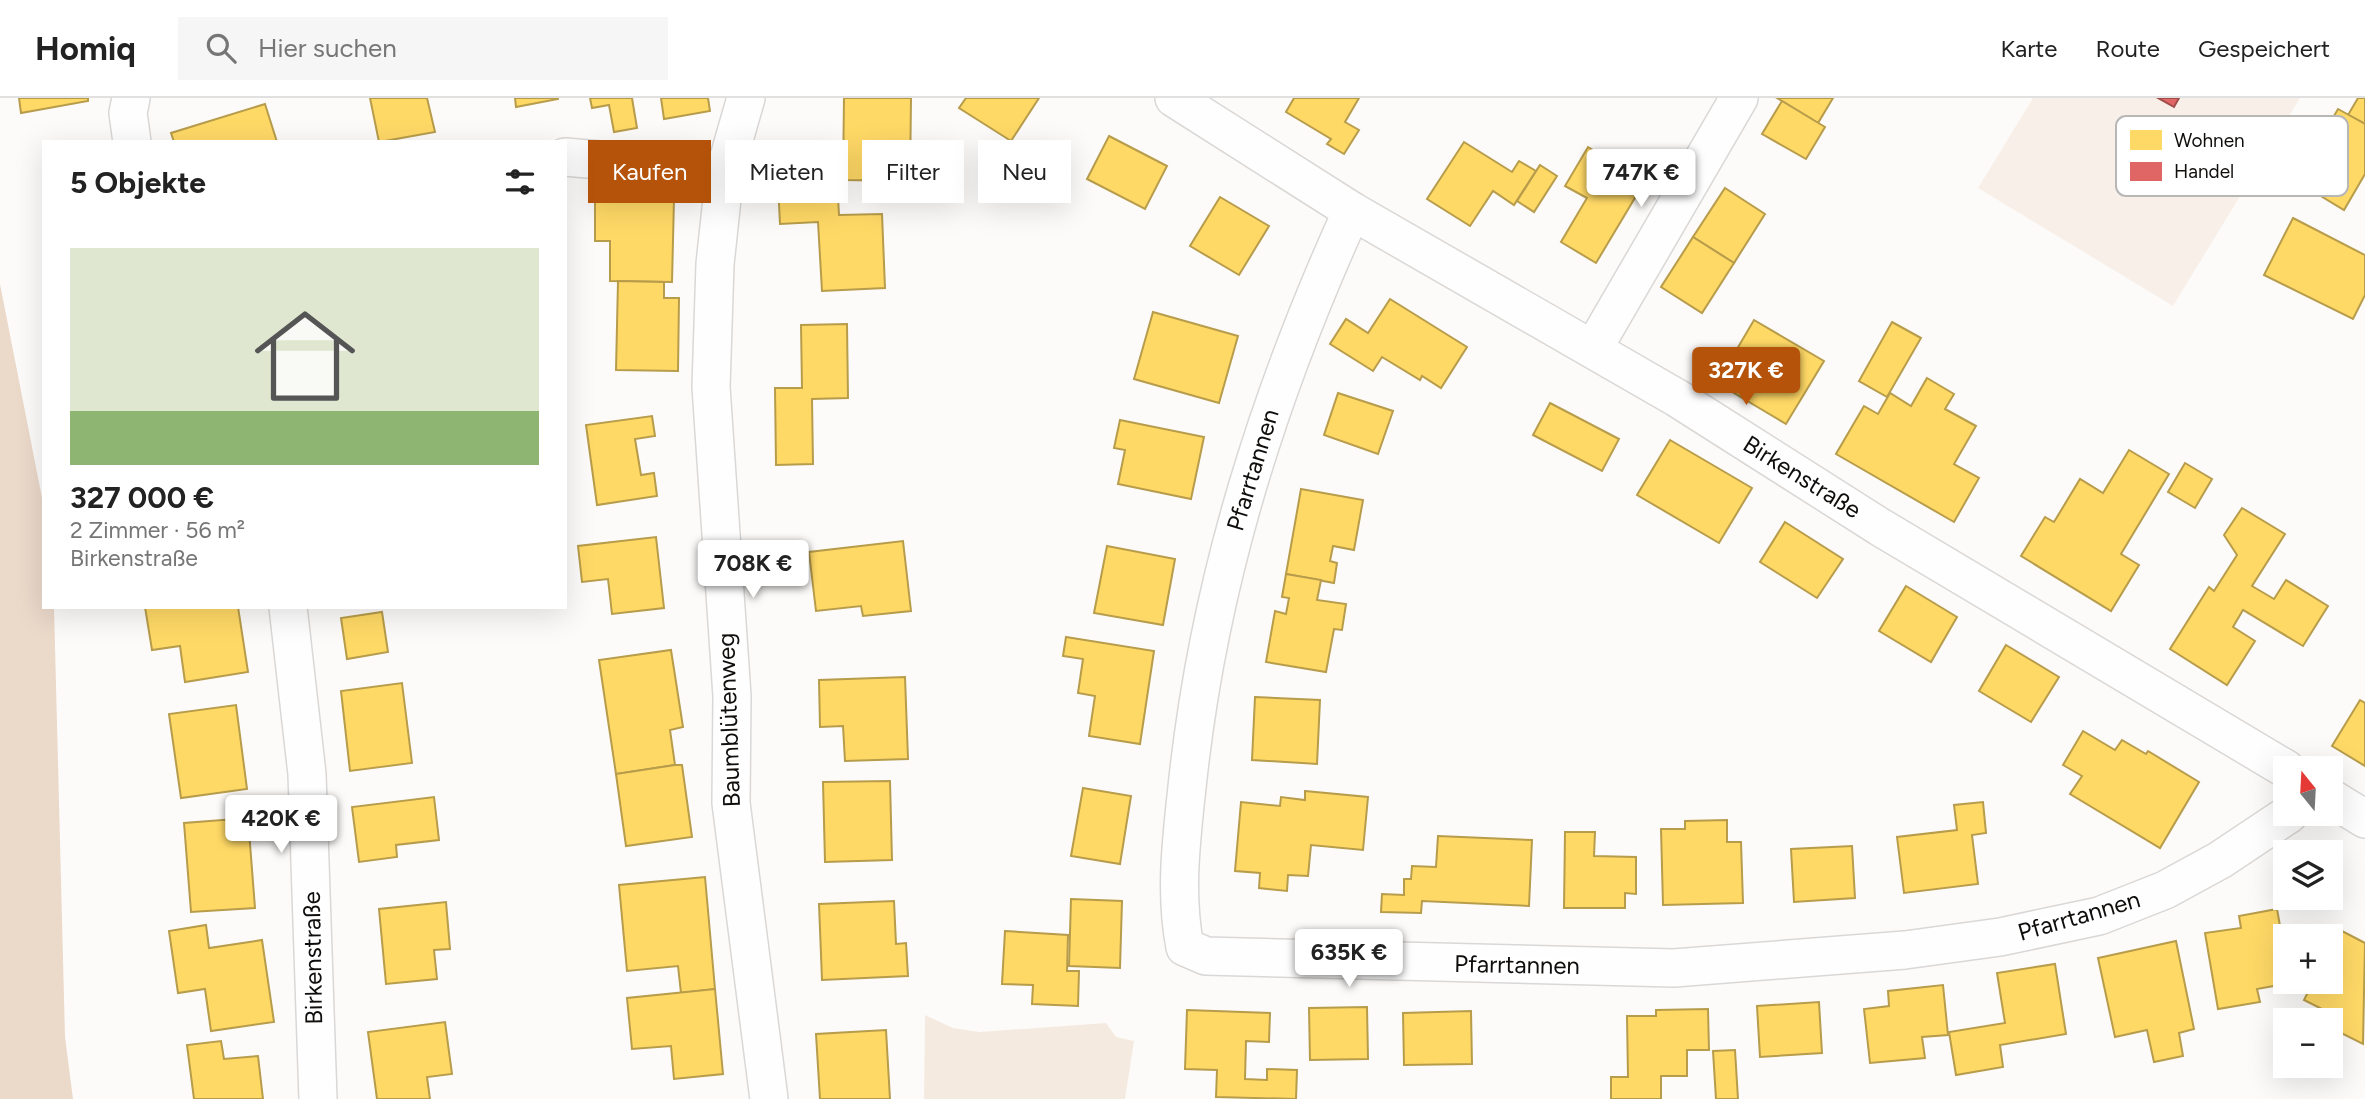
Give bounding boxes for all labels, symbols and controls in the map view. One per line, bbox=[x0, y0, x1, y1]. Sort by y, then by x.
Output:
search box bbox=[178, 17, 668, 80]
text: Homiq bbox=[35, 29, 136, 68]
icon: search bbox=[202, 29, 240, 67]
text: Hier suchen bbox=[258, 32, 397, 64]
text: Karte bbox=[2001, 34, 2057, 63]
text: Route bbox=[2095, 34, 2160, 63]
text: Gespeichert bbox=[2198, 34, 2330, 63]
legend bbox=[2116, 116, 2348, 196]
text: Wohnen bbox=[2174, 129, 2245, 152]
chip: Kaufen bbox=[588, 140, 711, 203]
chip: Mieten bbox=[725, 140, 848, 203]
chip: Filter bbox=[862, 140, 964, 203]
chip: Neu bbox=[978, 140, 1071, 203]
pin: 747K € bbox=[1584, 150, 1698, 209]
text: 747K € bbox=[1603, 158, 1679, 186]
text: Handel bbox=[2174, 160, 2234, 183]
icon: filters bbox=[501, 163, 539, 201]
text: 5 Objekte bbox=[70, 164, 206, 201]
icon: home bbox=[242, 293, 368, 419]
pin: 327K € bbox=[1689, 348, 1803, 407]
text: 327K € bbox=[1708, 356, 1784, 384]
street label: Pfarrtannen bbox=[1220, 406, 1285, 534]
street label: Birkenstraße bbox=[1738, 429, 1867, 524]
text: 327 000 € bbox=[70, 479, 214, 516]
text: 2 Zimmer · 56 m² bbox=[70, 516, 245, 544]
pin: 708K € bbox=[696, 540, 810, 600]
text: Birkenstraße bbox=[70, 544, 198, 572]
text: 708K € bbox=[714, 549, 792, 577]
street label: Baumblütenweg bbox=[711, 632, 746, 808]
north arrow bbox=[2273, 756, 2343, 826]
map controls bbox=[2273, 756, 2343, 1078]
pin: 420K € bbox=[224, 796, 338, 855]
text: 420K € bbox=[241, 804, 321, 832]
button: layers bbox=[2273, 840, 2343, 910]
street label: Pfarrtannen bbox=[2014, 884, 2143, 947]
street label: Birkenstraße bbox=[297, 891, 328, 1025]
button: + bbox=[2273, 924, 2343, 994]
pin: 635K € bbox=[1292, 930, 1406, 989]
text: 635K € bbox=[1311, 938, 1387, 966]
street label: Pfarrtannen bbox=[1454, 949, 1580, 980]
button: − bbox=[2273, 1008, 2343, 1078]

